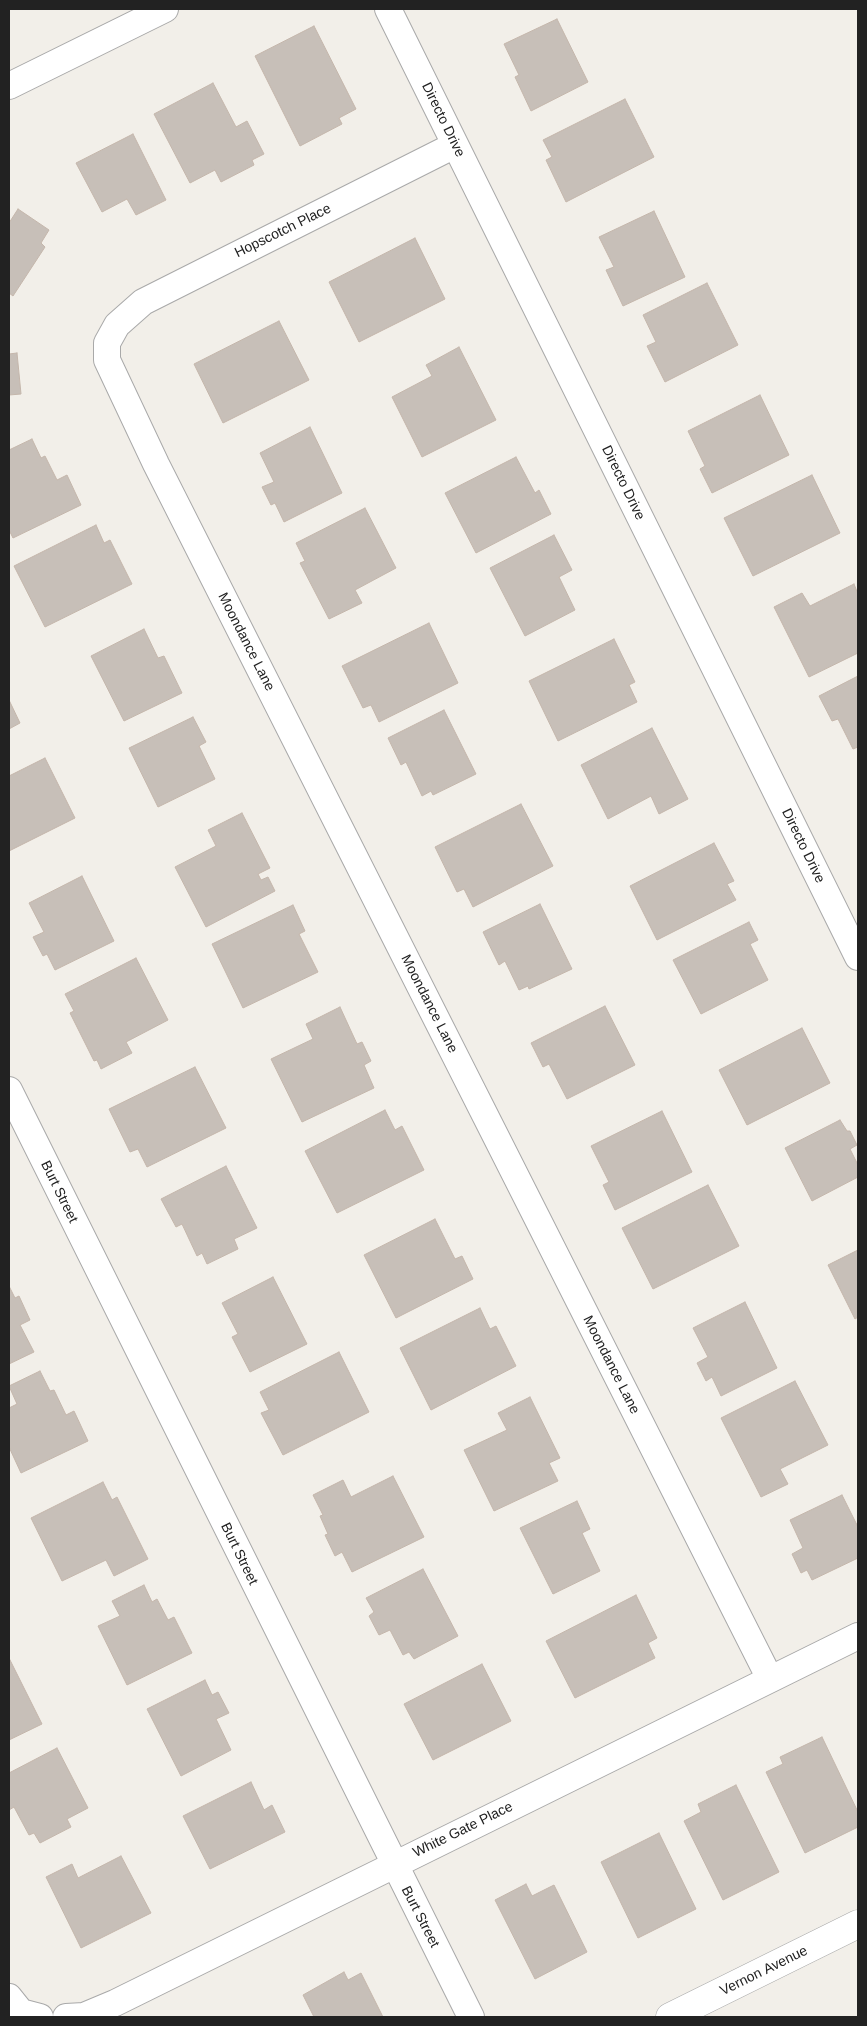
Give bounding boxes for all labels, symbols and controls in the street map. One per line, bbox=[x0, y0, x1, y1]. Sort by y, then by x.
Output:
street label: Directo Drive bbox=[418, 80, 468, 160]
street label: Hopscotch Place bbox=[232, 200, 334, 262]
street label: Directo Drive bbox=[598, 443, 648, 523]
street label: Moondance Lane bbox=[214, 590, 278, 694]
street label: Directo Drive bbox=[778, 806, 828, 886]
street label: Moondance Lane bbox=[397, 952, 461, 1056]
street label: Burt Street bbox=[37, 1158, 81, 1226]
street label: Moondance Lane bbox=[579, 1313, 643, 1417]
street label: Burt Street bbox=[217, 1520, 261, 1588]
street label: White Gate Place bbox=[410, 1799, 516, 1861]
street label: Burt Street bbox=[397, 1883, 443, 1951]
street label: Vernon Avenue bbox=[717, 1943, 811, 1999]

